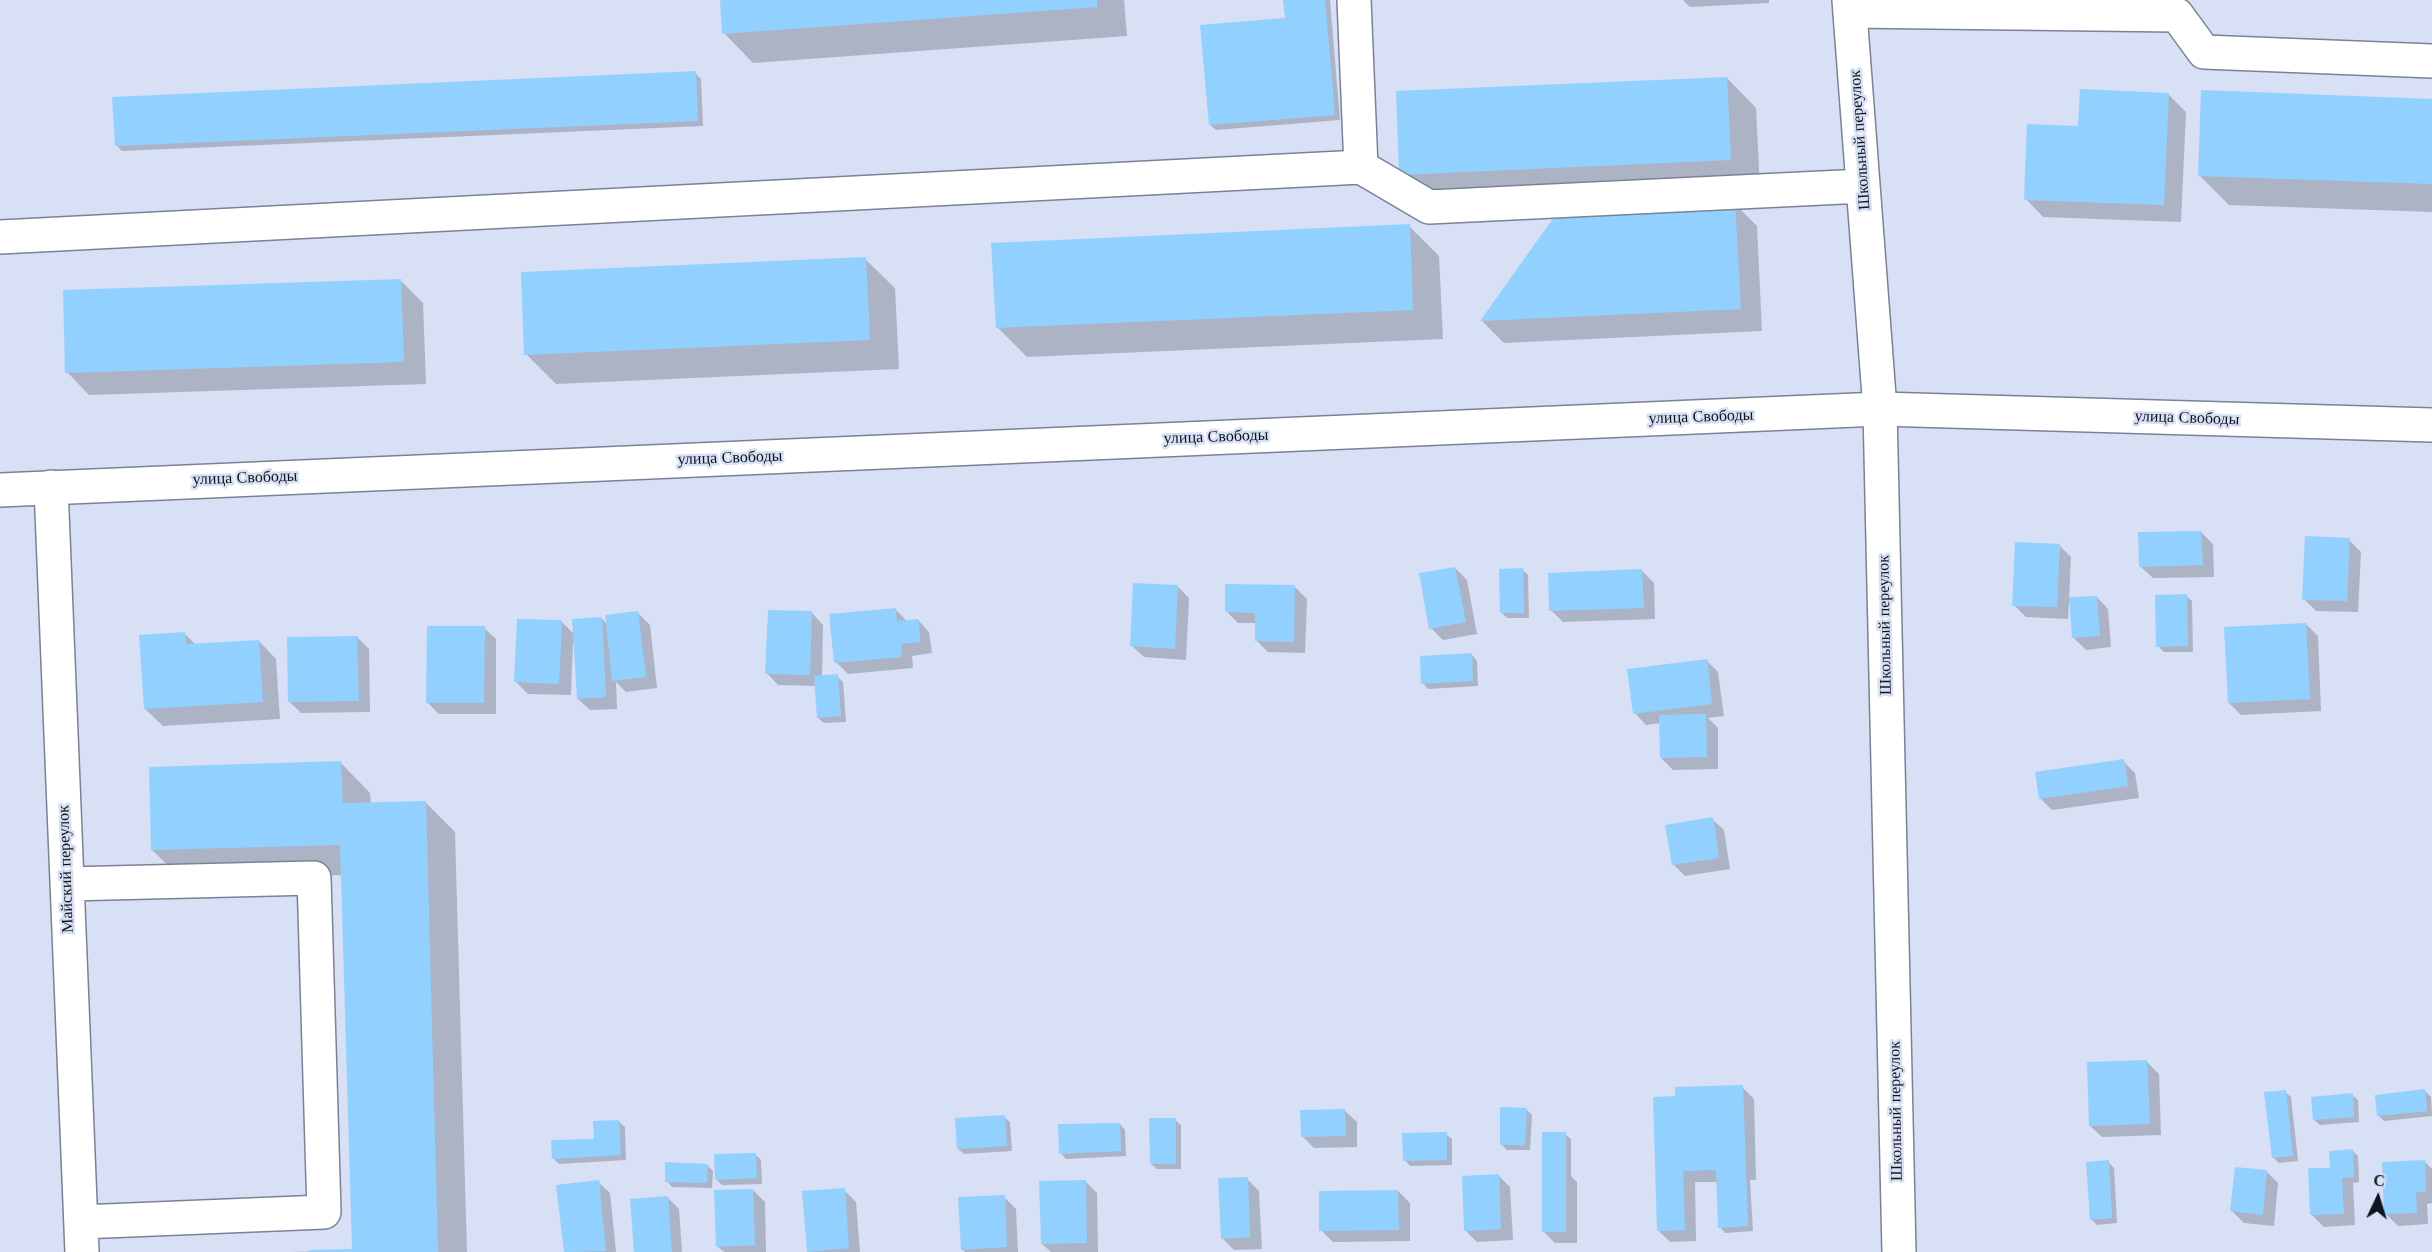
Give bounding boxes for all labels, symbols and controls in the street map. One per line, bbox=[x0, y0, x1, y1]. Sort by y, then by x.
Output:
street label: Школьный переулок bbox=[1846, 69, 1874, 211]
street label: улица Свободы bbox=[1648, 406, 1754, 428]
street label: улица Свободы bbox=[2134, 407, 2240, 429]
street label: улица Свободы bbox=[1163, 426, 1269, 448]
street label: улица Свободы bbox=[677, 447, 783, 469]
street label: улица Свободы bbox=[192, 467, 298, 489]
street label: Школьный переулок bbox=[1874, 555, 1896, 695]
street label: Майский переулок bbox=[54, 805, 78, 933]
street label: Школьный переулок bbox=[1885, 1041, 1907, 1181]
north arrow bbox=[2348, 1168, 2408, 1228]
text: С bbox=[2373, 1170, 2386, 1190]

